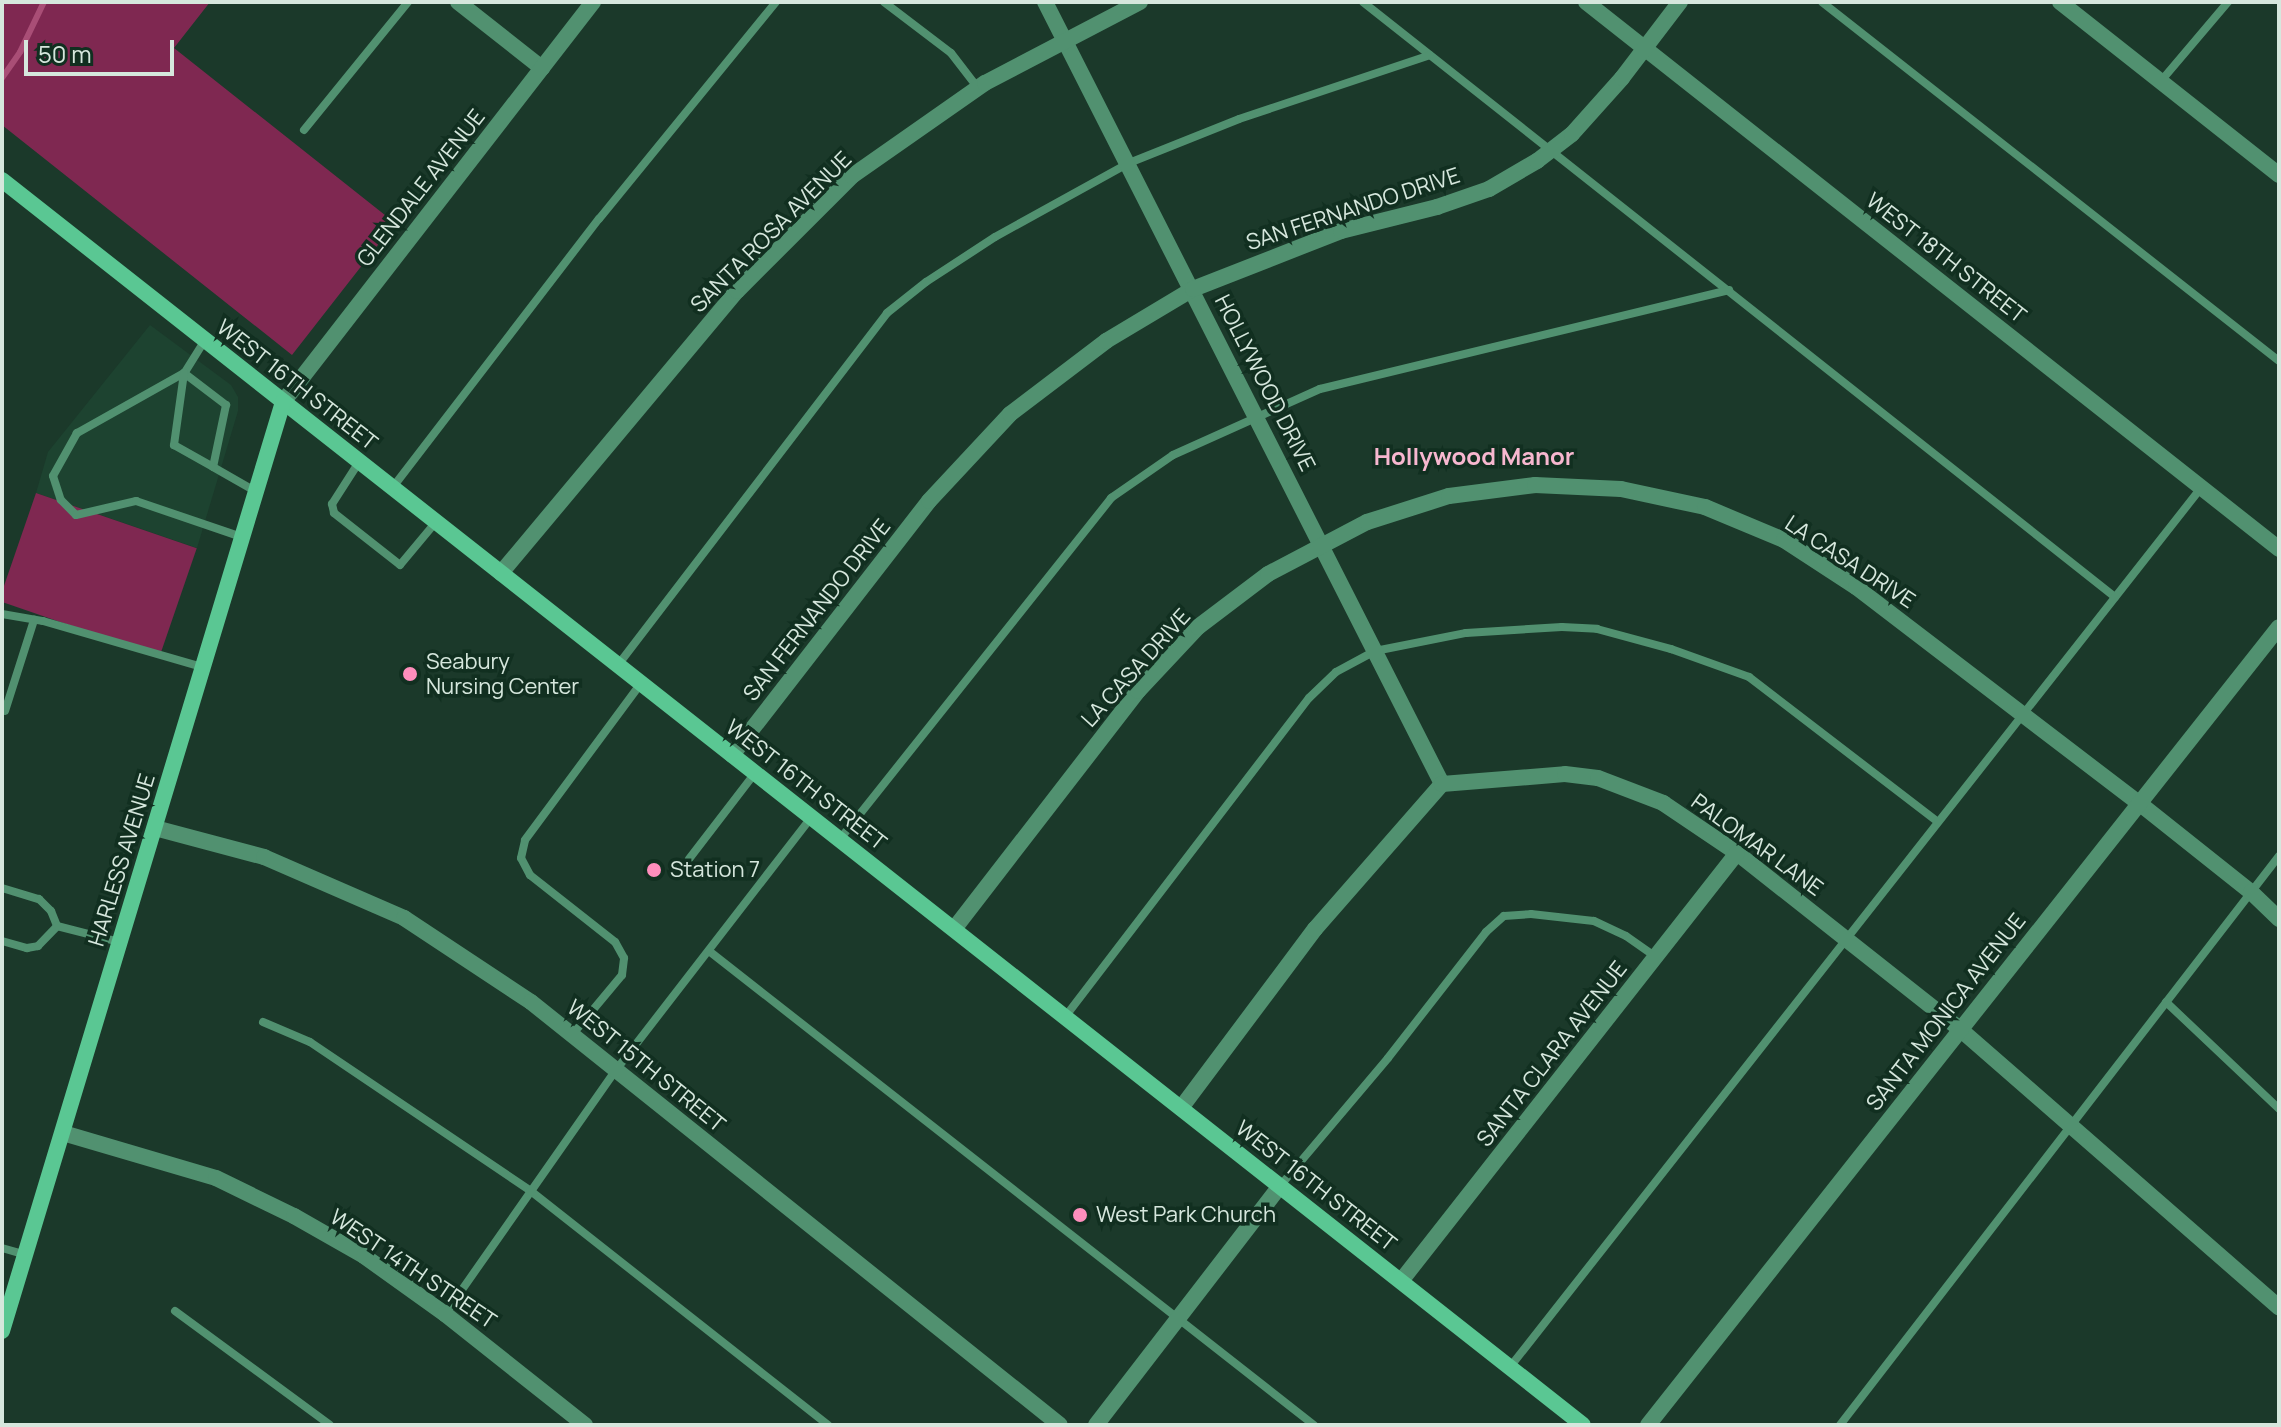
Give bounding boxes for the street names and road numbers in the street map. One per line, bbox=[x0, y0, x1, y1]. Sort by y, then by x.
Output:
street label: GLENDALE AVENUE bbox=[351, 104, 491, 272]
street label: SANTA ROSA AVENUE bbox=[685, 146, 857, 318]
street label: SAN FERNANDO DRIVE bbox=[1243, 162, 1463, 256]
street label: WEST 18TH STREET bbox=[1861, 187, 2031, 329]
street label: HOLLYWOOD DRIVE bbox=[1209, 290, 1321, 476]
street label: WEST 16TH STREET bbox=[211, 314, 383, 456]
street label: LA CASA DRIVE bbox=[1780, 510, 1920, 614]
street label: SAN FERNANDO DRIVE bbox=[738, 514, 896, 706]
street label: LA CASA DRIVE bbox=[1076, 603, 1196, 733]
street label: WEST 16TH STREET bbox=[720, 714, 892, 856]
street label: HARLESS AVENUE bbox=[83, 770, 161, 950]
street label: PALOMAR LANE bbox=[1686, 788, 1828, 902]
street label: SANTA MONICA AVENUE bbox=[1861, 908, 2031, 1116]
street label: SANTA CLARA AVENUE bbox=[1471, 956, 1633, 1152]
street label: WEST 15TH STREET bbox=[561, 994, 731, 1138]
street label: WEST 16TH STREET bbox=[1230, 1115, 1402, 1257]
street label: WEST 14TH STREET bbox=[325, 1203, 501, 1335]

